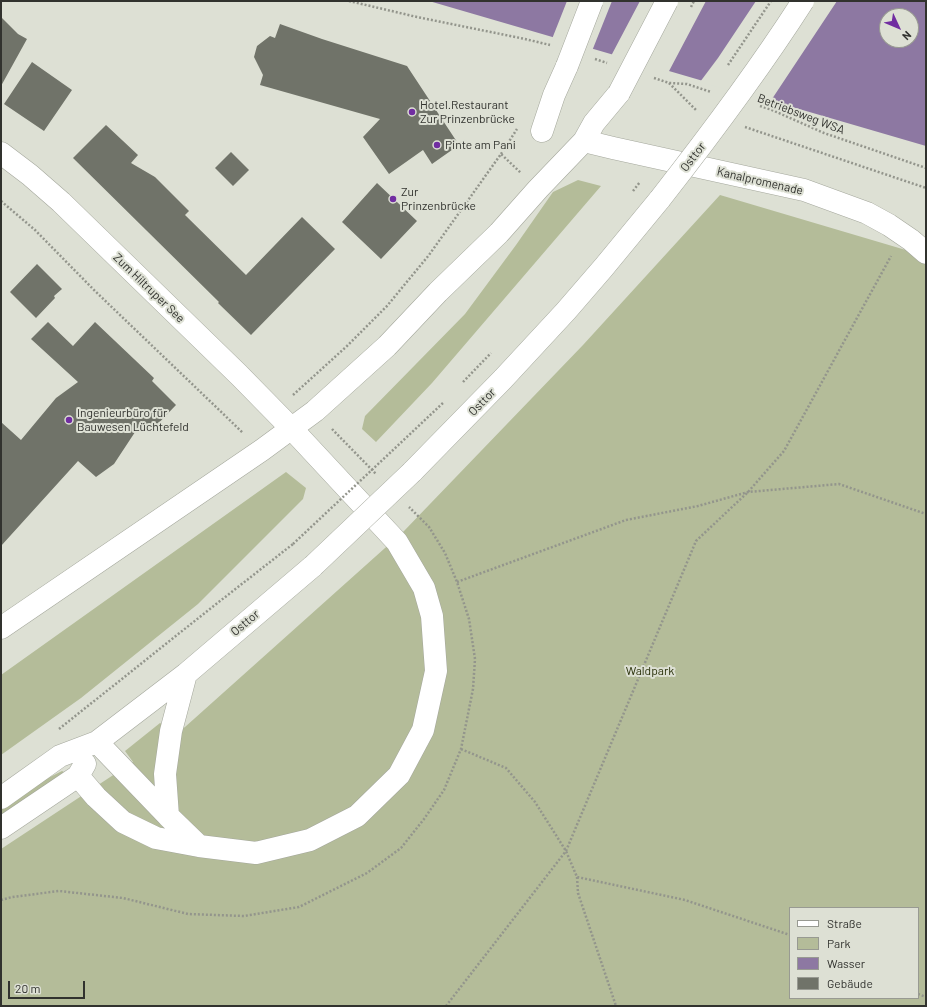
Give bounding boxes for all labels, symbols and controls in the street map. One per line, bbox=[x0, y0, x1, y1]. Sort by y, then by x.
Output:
north arrow bbox=[879, 8, 919, 48]
text: N bbox=[900, 29, 914, 43]
street label: Betriebsweg WSA bbox=[755, 91, 847, 137]
place label: Hotel.Restaurant Zur Prinzenbrücke bbox=[420, 98, 515, 126]
marker: Hotel.Restaurant Zur Prinzenbrücke bbox=[407, 107, 417, 117]
place label: Pinte am Pani bbox=[445, 138, 516, 152]
marker: Pinte am Pani bbox=[432, 140, 442, 150]
street label: Osttor bbox=[677, 140, 709, 174]
street label: Kanalpromenade bbox=[715, 164, 805, 198]
place label: Zur Prinzenbrücke bbox=[401, 185, 476, 213]
marker: Zur Prinzenbrücke bbox=[388, 194, 398, 204]
street label: Zum Hiltruper See bbox=[110, 250, 188, 326]
street label: Osttor bbox=[465, 385, 499, 419]
place label: Ingenieurbüro für Bauwesen Lüchtefeld bbox=[77, 406, 189, 434]
marker: Ingenieurbüro für Bauwesen Lüchtefeld bbox=[64, 415, 74, 425]
street label: Osttor bbox=[228, 607, 262, 639]
park label: Waldpark bbox=[626, 664, 674, 678]
legend bbox=[789, 907, 919, 999]
text: Straße bbox=[827, 916, 862, 930]
text: Park bbox=[827, 936, 851, 950]
text: Wasser bbox=[827, 956, 865, 970]
scale bar bbox=[10, 973, 87, 999]
text: Gebäude bbox=[827, 976, 873, 990]
text: 20 m bbox=[15, 981, 41, 995]

